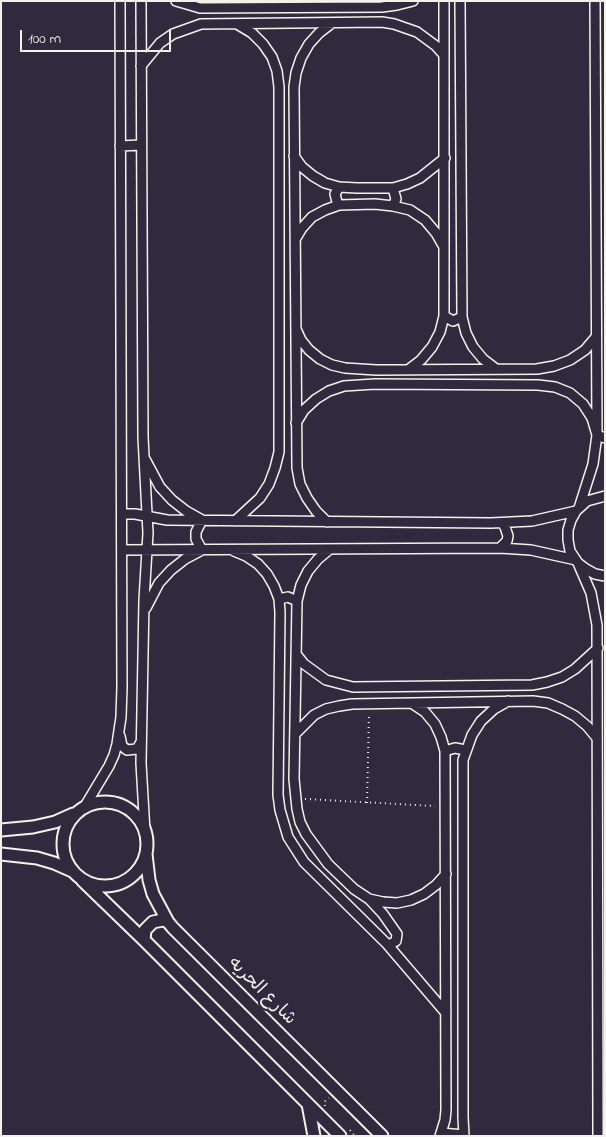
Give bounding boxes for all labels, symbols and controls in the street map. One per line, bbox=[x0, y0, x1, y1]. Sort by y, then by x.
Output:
scale bar bbox=[22, 20, 174, 52]
text: 100 m bbox=[28, 28, 61, 50]
street label: شارع الحريه bbox=[222, 953, 300, 1031]

